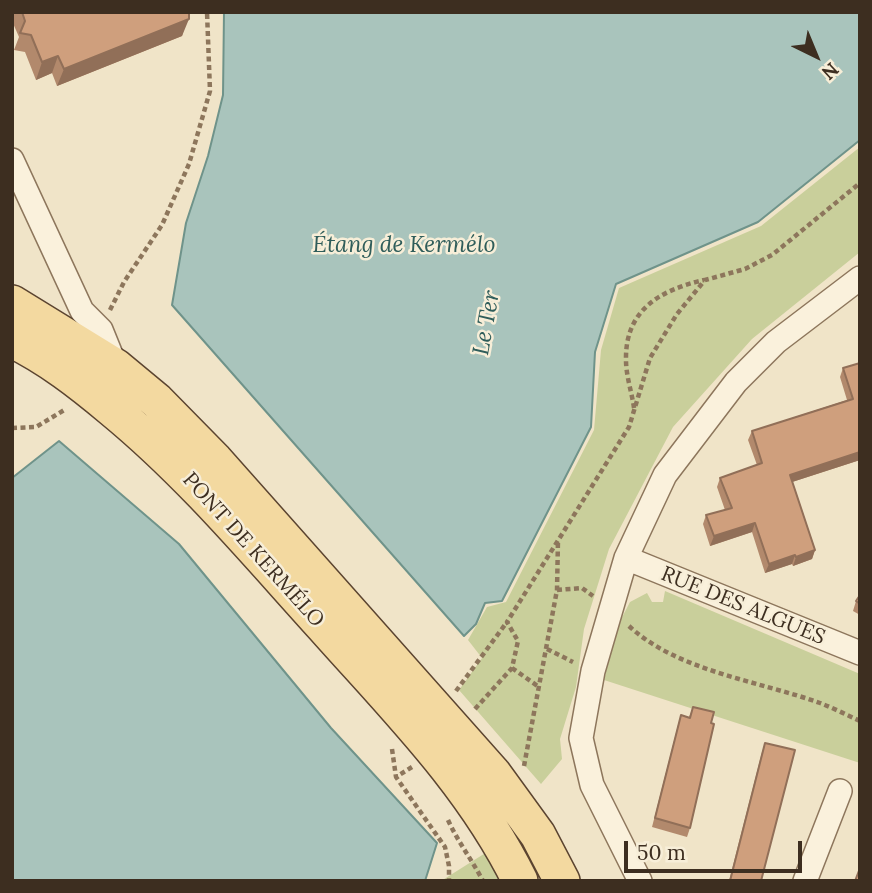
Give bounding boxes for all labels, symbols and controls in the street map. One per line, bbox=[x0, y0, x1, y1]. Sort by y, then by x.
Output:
north arrow bbox=[781, 21, 851, 91]
text: N bbox=[817, 58, 844, 85]
water label: Étang de Kermélo bbox=[313, 231, 495, 259]
water label: Le Ter bbox=[468, 288, 506, 358]
street label: PONT DE KERMÉLO bbox=[177, 467, 329, 633]
street label: RUE DES ALGUES bbox=[657, 562, 829, 650]
scale bar bbox=[627, 826, 806, 870]
text: 50 m bbox=[637, 839, 686, 866]

